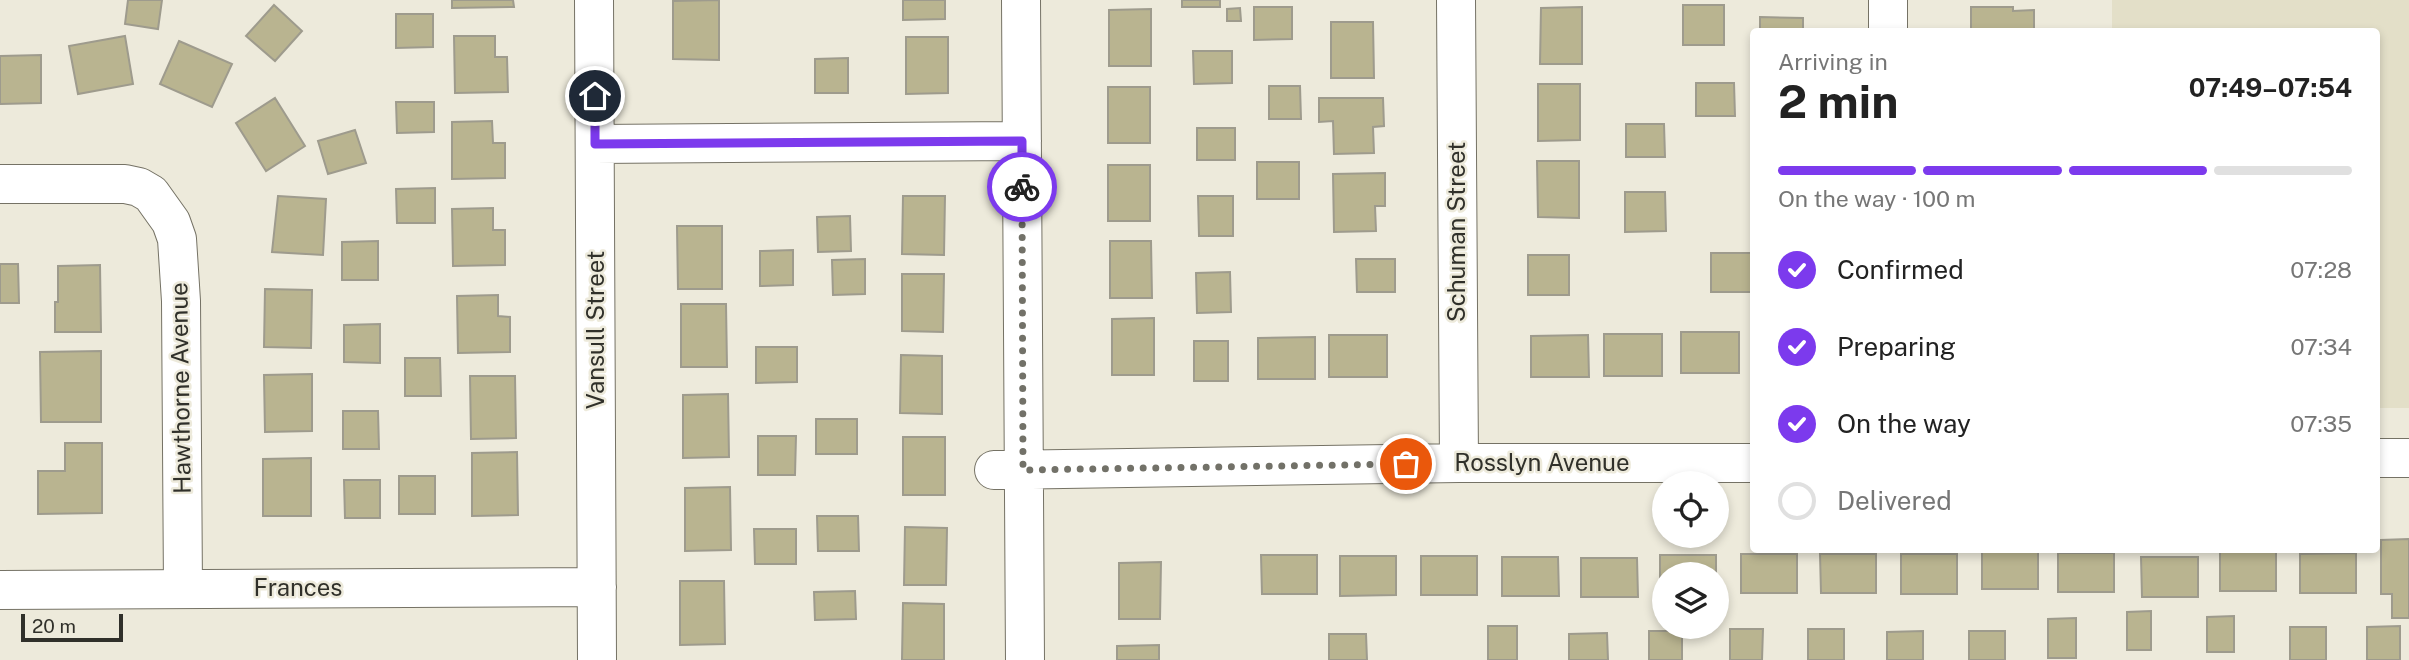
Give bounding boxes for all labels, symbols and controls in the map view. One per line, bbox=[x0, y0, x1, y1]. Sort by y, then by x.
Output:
text: Arriving in bbox=[1778, 48, 1888, 75]
pin bbox=[565, 66, 625, 126]
text: 07:49–07:54 bbox=[2189, 72, 2352, 103]
text: 2 min bbox=[1778, 74, 1898, 128]
icon: home bbox=[576, 77, 614, 115]
street label: Schuman Street bbox=[1442, 142, 1470, 322]
courier bbox=[987, 152, 1057, 222]
icon: bike bbox=[1003, 168, 1041, 206]
text: On the way · 100 m bbox=[1778, 185, 1975, 212]
street label: Vansull Street bbox=[581, 251, 609, 409]
icon: check bbox=[1778, 251, 1816, 289]
text: Confirmed bbox=[1837, 254, 1964, 285]
text: 07:28 bbox=[2290, 256, 2352, 283]
street label: Hawthorne Avenue bbox=[164, 282, 196, 494]
icon: check bbox=[1778, 328, 1816, 366]
text: Preparing bbox=[1837, 331, 1956, 362]
text: 07:34 bbox=[2290, 333, 2352, 360]
icon: check bbox=[1778, 405, 1816, 443]
text: On the way bbox=[1837, 408, 1971, 439]
text: 07:35 bbox=[2290, 410, 2352, 437]
pin bbox=[1376, 434, 1436, 494]
icon: bag bbox=[1387, 445, 1425, 483]
street label: Rosslyn Avenue bbox=[1454, 448, 1630, 476]
map controls bbox=[1652, 471, 1729, 639]
button: locate bbox=[1652, 471, 1729, 548]
text: Delivered bbox=[1837, 485, 1952, 516]
button: layers bbox=[1652, 562, 1729, 639]
street label: Frances bbox=[254, 573, 342, 601]
scale bar bbox=[21, 611, 122, 643]
text: 20 m bbox=[32, 615, 76, 637]

